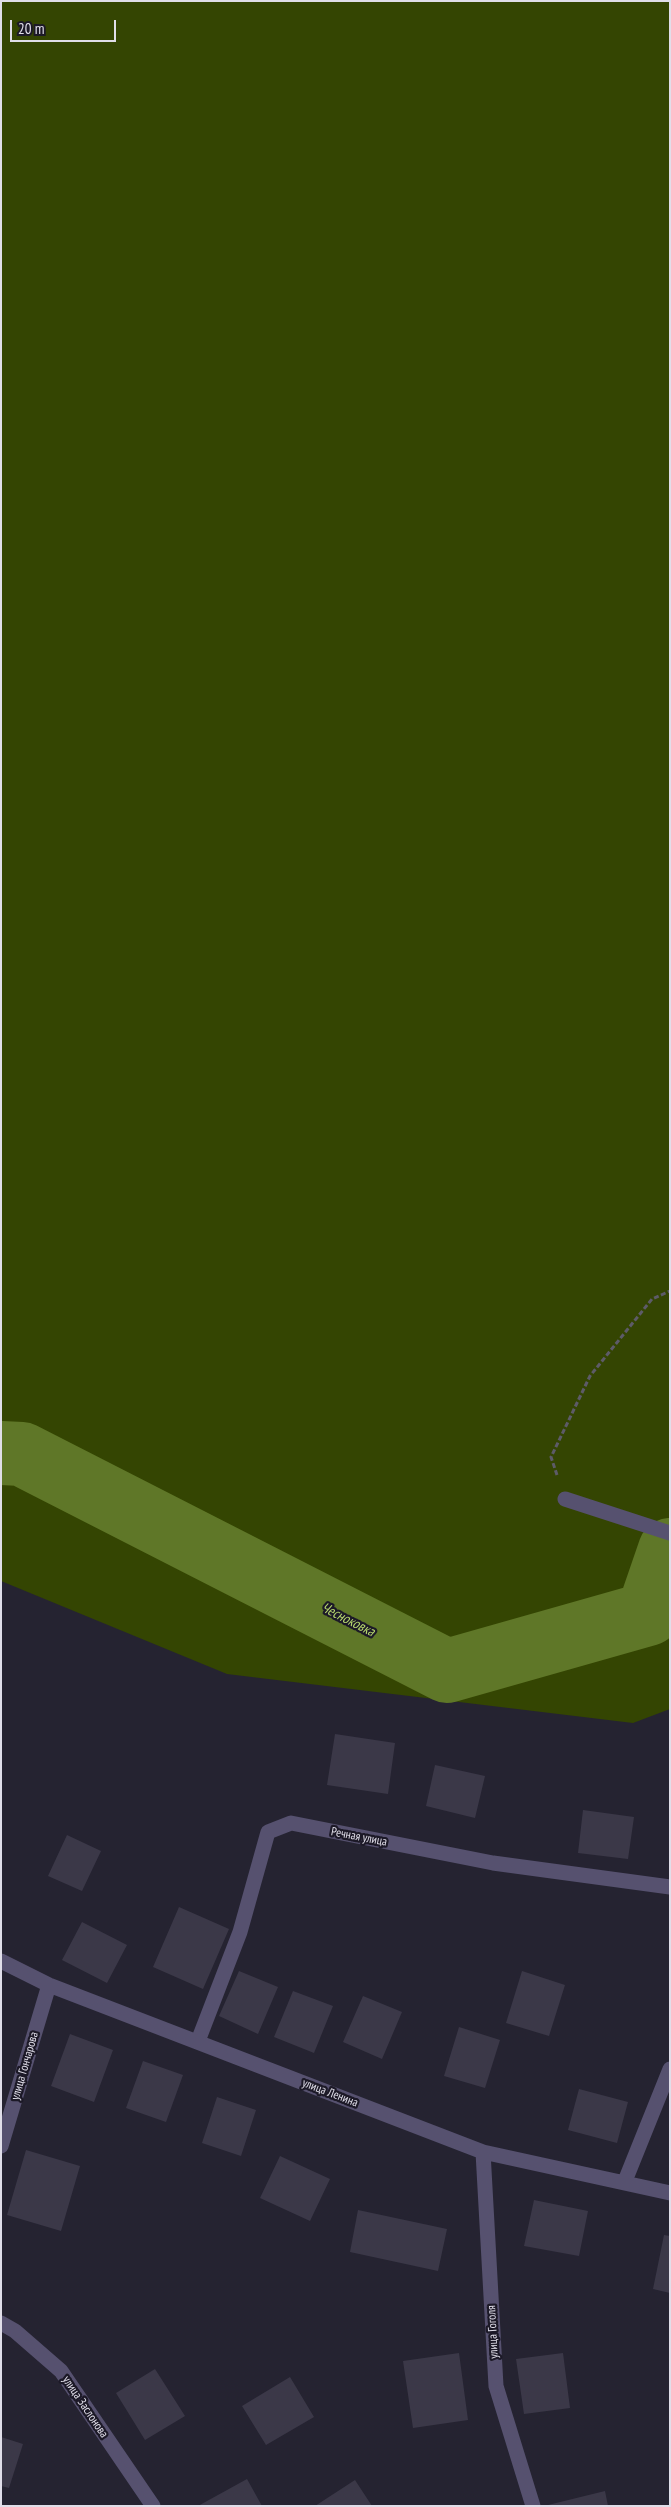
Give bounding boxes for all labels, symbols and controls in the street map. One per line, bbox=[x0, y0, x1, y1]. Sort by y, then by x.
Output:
scale bar bbox=[12, 10, 119, 42]
text: 20 m bbox=[18, 19, 44, 38]
water label: Чесноковка bbox=[319, 1599, 377, 1641]
street label: Речная улица bbox=[330, 1825, 388, 1849]
street label: улица Гончарова bbox=[8, 2030, 42, 2102]
street label: улица Ленина bbox=[300, 2076, 360, 2110]
street label: улица Гоголя bbox=[484, 2305, 502, 2359]
street label: улица Заслонова bbox=[59, 2373, 111, 2441]

